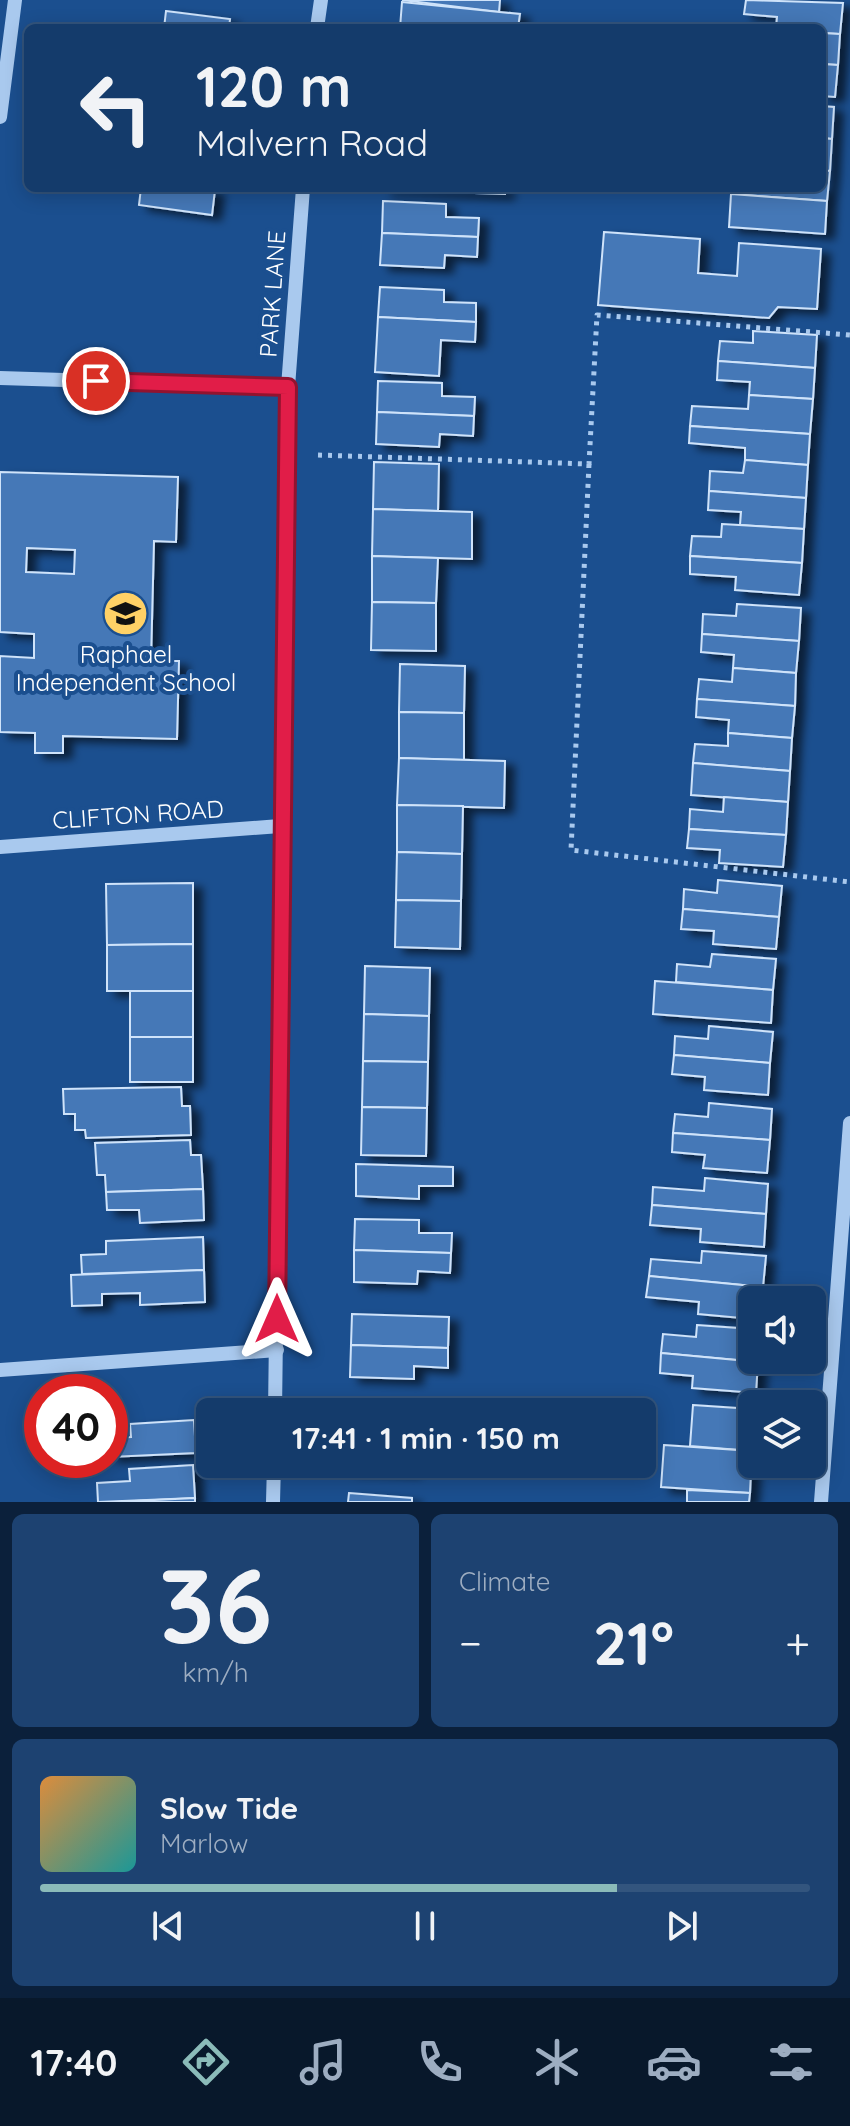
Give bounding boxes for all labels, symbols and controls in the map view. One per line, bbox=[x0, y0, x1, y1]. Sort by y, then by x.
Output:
text: 120 m bbox=[196, 51, 351, 121]
icon: left bbox=[64, 56, 168, 160]
text: Malvern Road bbox=[196, 120, 428, 165]
street label: PARK LANE bbox=[253, 229, 291, 358]
pin bbox=[62, 347, 130, 415]
icon: arrive bbox=[74, 359, 118, 403]
school or university icon: Raphael Independent School bbox=[102, 589, 150, 637]
place label: Raphael Independent School bbox=[16, 639, 236, 697]
street label: CLIFTON ROAD bbox=[51, 793, 225, 835]
position arrow bbox=[235, 1277, 319, 1361]
map controls bbox=[738, 1286, 826, 1478]
button: sound bbox=[738, 1286, 826, 1374]
speed limit sign: 40 bbox=[24, 1374, 128, 1478]
button: layers bbox=[738, 1390, 826, 1478]
text: 17:41 · 1 min · 150 m bbox=[292, 1419, 560, 1457]
text: 36 bbox=[159, 1539, 272, 1669]
text: Climate bbox=[459, 1565, 550, 1598]
text: 21° bbox=[593, 1605, 674, 1680]
text: − bbox=[459, 1615, 482, 1670]
text: + bbox=[785, 1615, 810, 1670]
text: km/h bbox=[183, 1656, 248, 1689]
text: Slow Tide bbox=[160, 1789, 298, 1827]
text: Marlow bbox=[160, 1827, 248, 1860]
icon: previous bbox=[146, 1904, 190, 1948]
icon: pause bbox=[403, 1904, 447, 1948]
icon: next bbox=[660, 1904, 704, 1948]
icon: directions bbox=[178, 2034, 234, 2090]
icon: music bbox=[295, 2034, 351, 2090]
icon: phone bbox=[412, 2034, 468, 2090]
icon: climate bbox=[529, 2034, 585, 2090]
icon: car bbox=[646, 2034, 702, 2090]
icon: filters bbox=[763, 2034, 819, 2090]
text: 17:40 bbox=[31, 2040, 117, 2085]

